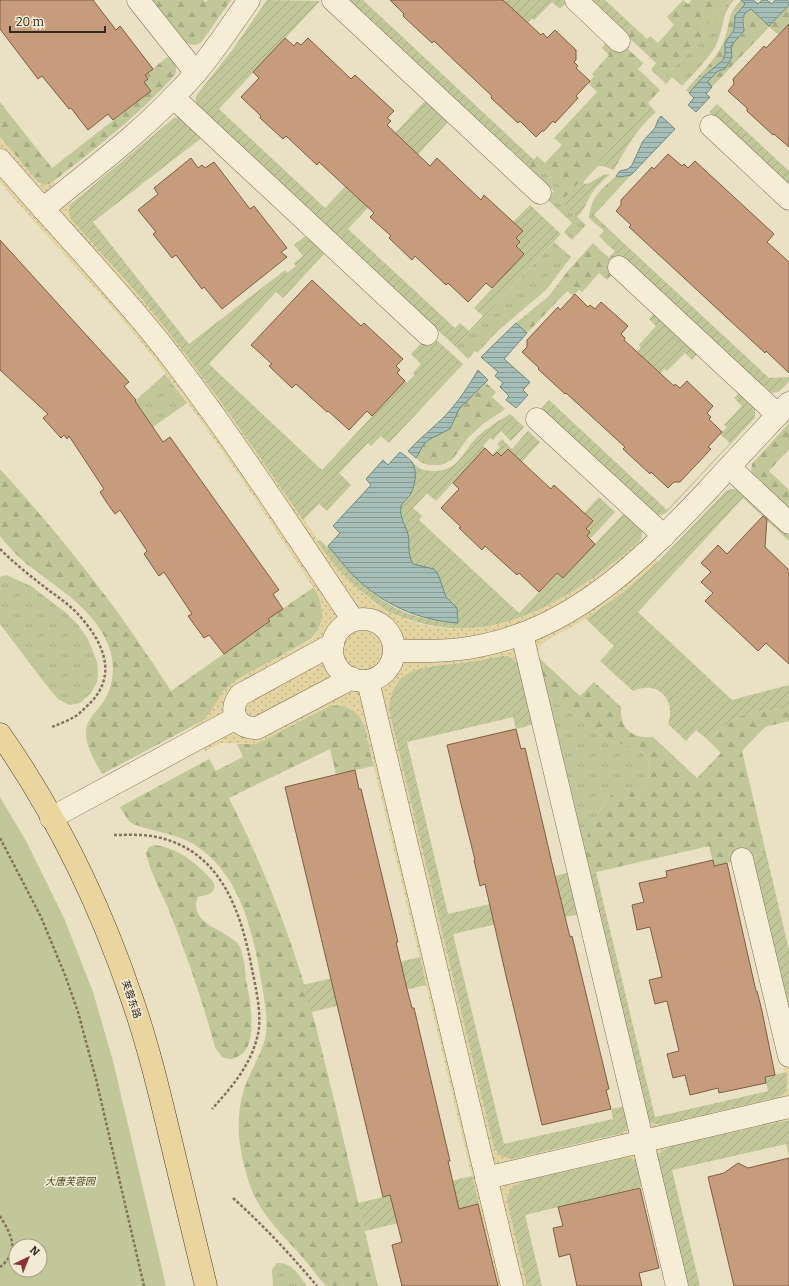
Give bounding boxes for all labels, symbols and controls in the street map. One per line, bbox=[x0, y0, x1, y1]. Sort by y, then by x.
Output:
scale bar bbox=[10, 8, 105, 34]
text: 20 m bbox=[16, 15, 45, 29]
street label: 芙蓉东路 bbox=[119, 978, 143, 1020]
park label: 大唐芙蓉园 bbox=[45, 1176, 97, 1188]
north arrow bbox=[8, 1238, 48, 1278]
text: N bbox=[27, 1243, 42, 1259]

